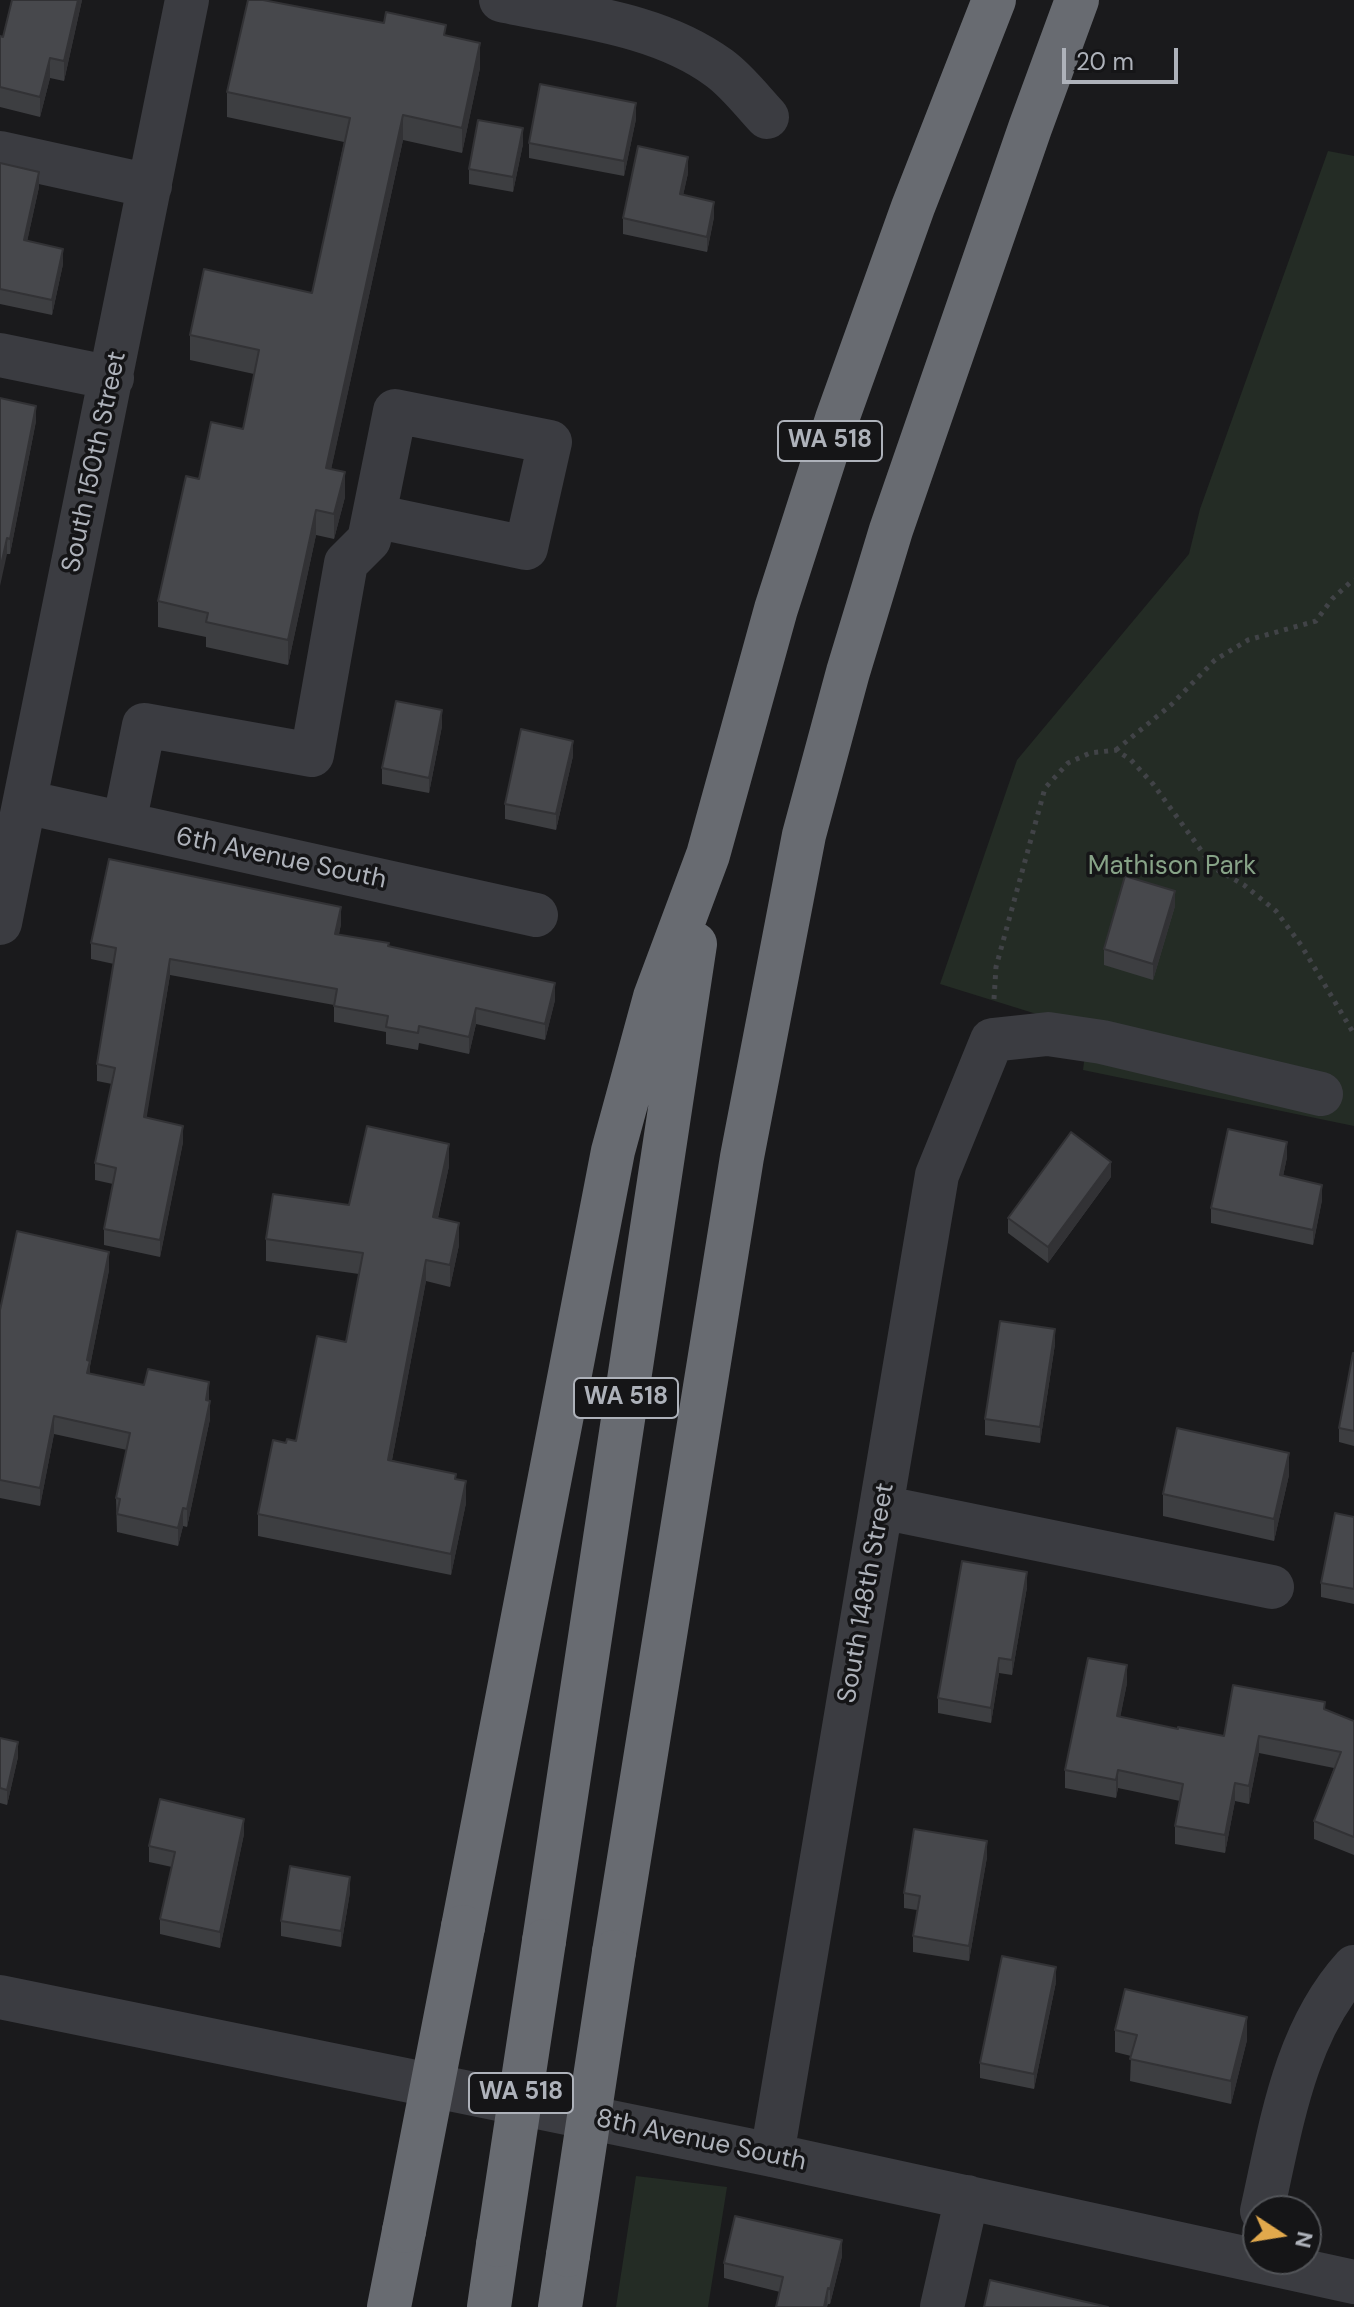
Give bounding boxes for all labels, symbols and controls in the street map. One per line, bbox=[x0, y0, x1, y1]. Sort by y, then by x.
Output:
scale bar bbox=[1066, 32, 1182, 82]
text: 20 m bbox=[1076, 46, 1134, 77]
street label: South 150th Street bbox=[56, 349, 134, 575]
road number: WA 518 bbox=[778, 421, 882, 461]
street label: 6th Avenue South bbox=[173, 821, 389, 897]
park label: Mathison Park bbox=[1088, 851, 1256, 883]
road number: WA 518 bbox=[574, 1378, 678, 1418]
street label: South 148th Street bbox=[832, 1481, 902, 1705]
road number: WA 518 bbox=[469, 2073, 573, 2113]
street label: 8th Avenue South bbox=[593, 2104, 809, 2178]
north arrow bbox=[1242, 2195, 1322, 2275]
text: N bbox=[1288, 2229, 1320, 2251]

